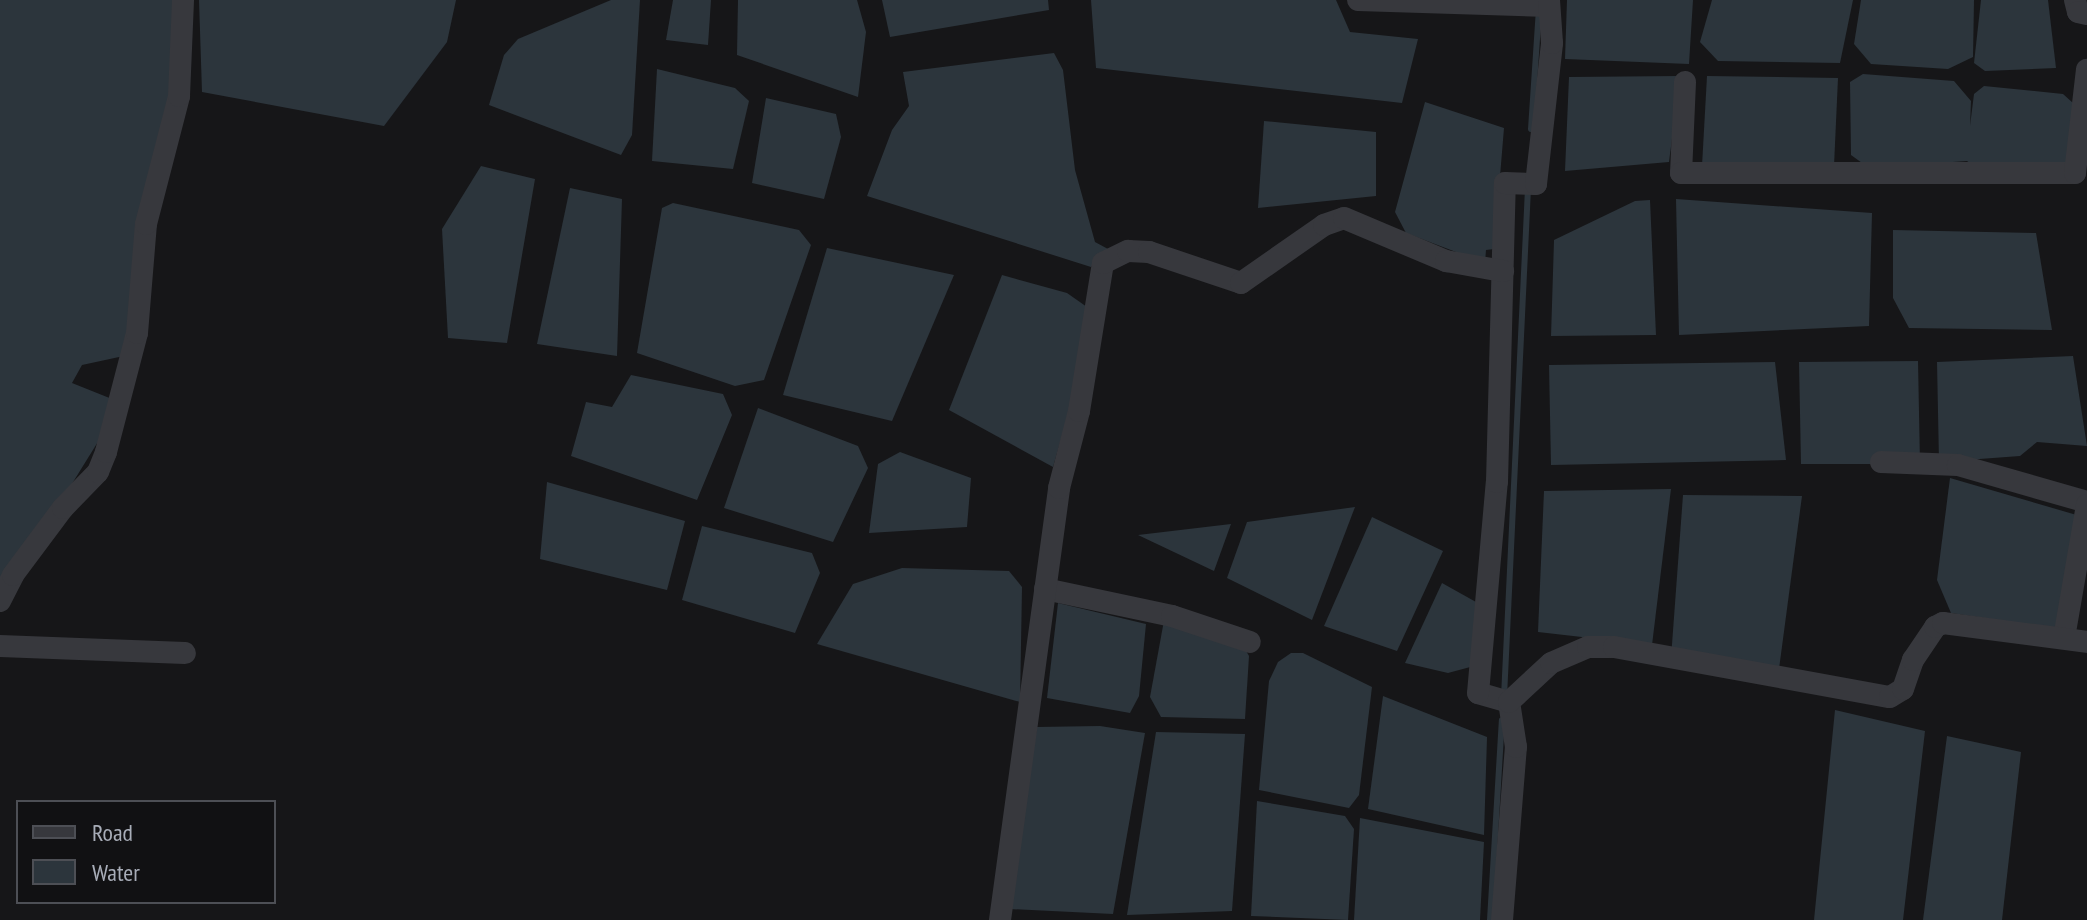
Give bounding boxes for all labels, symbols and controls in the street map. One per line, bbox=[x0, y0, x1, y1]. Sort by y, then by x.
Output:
legend bbox=[16, 800, 276, 904]
text: Road bbox=[92, 817, 133, 848]
text: Water bbox=[92, 857, 140, 888]

